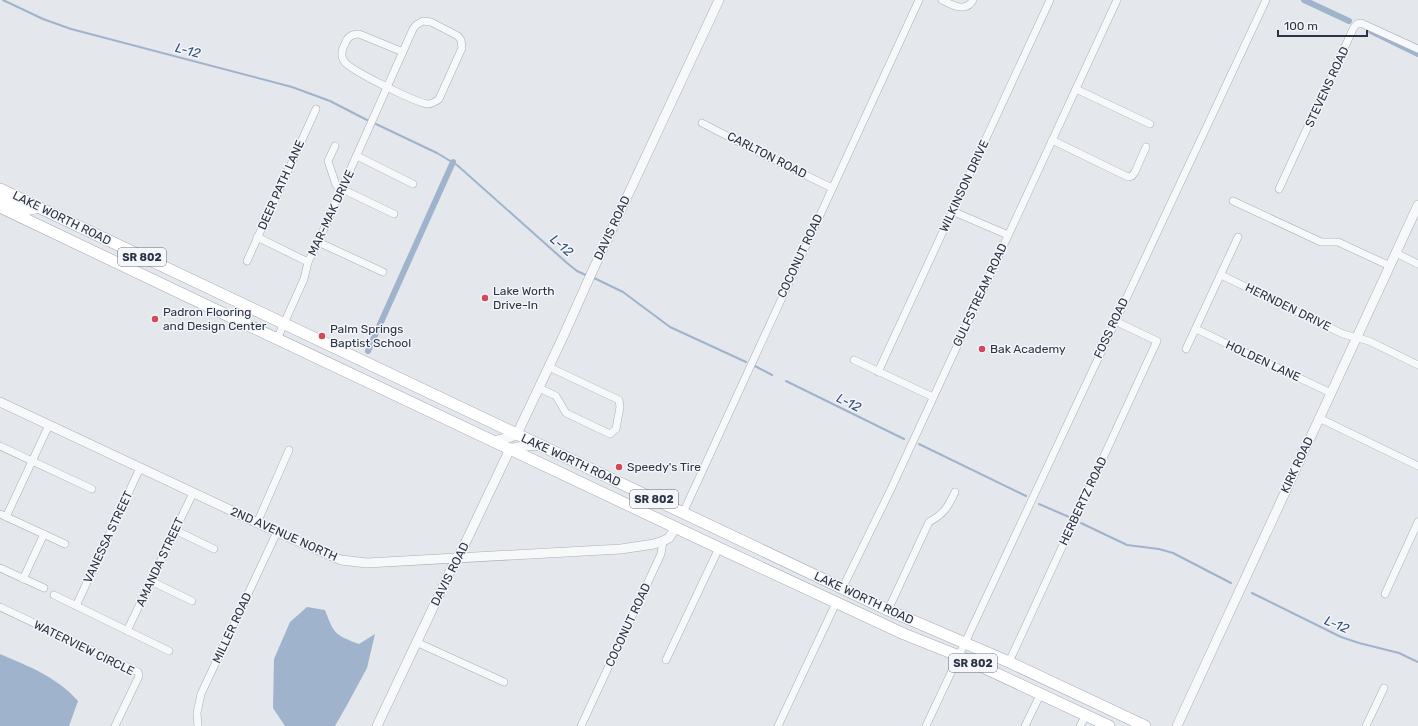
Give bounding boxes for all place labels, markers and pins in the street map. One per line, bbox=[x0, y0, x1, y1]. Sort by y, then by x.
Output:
place label: Lake Worth Drive-In bbox=[493, 284, 555, 312]
marker: Lake Worth Drive-In bbox=[480, 293, 490, 303]
place label: Padron Flooring and Design Center bbox=[163, 305, 267, 333]
marker: Padron Flooring and Design Center bbox=[150, 314, 160, 324]
place label: Palm Springs Baptist School bbox=[330, 322, 411, 350]
marker: Palm Springs Baptist School bbox=[317, 331, 327, 341]
place label: Bak Academy bbox=[990, 342, 1066, 356]
marker: Bak Academy bbox=[977, 344, 987, 354]
place label: Speedy's Tire bbox=[627, 460, 701, 474]
marker: Speedy's Tire bbox=[614, 462, 624, 472]

